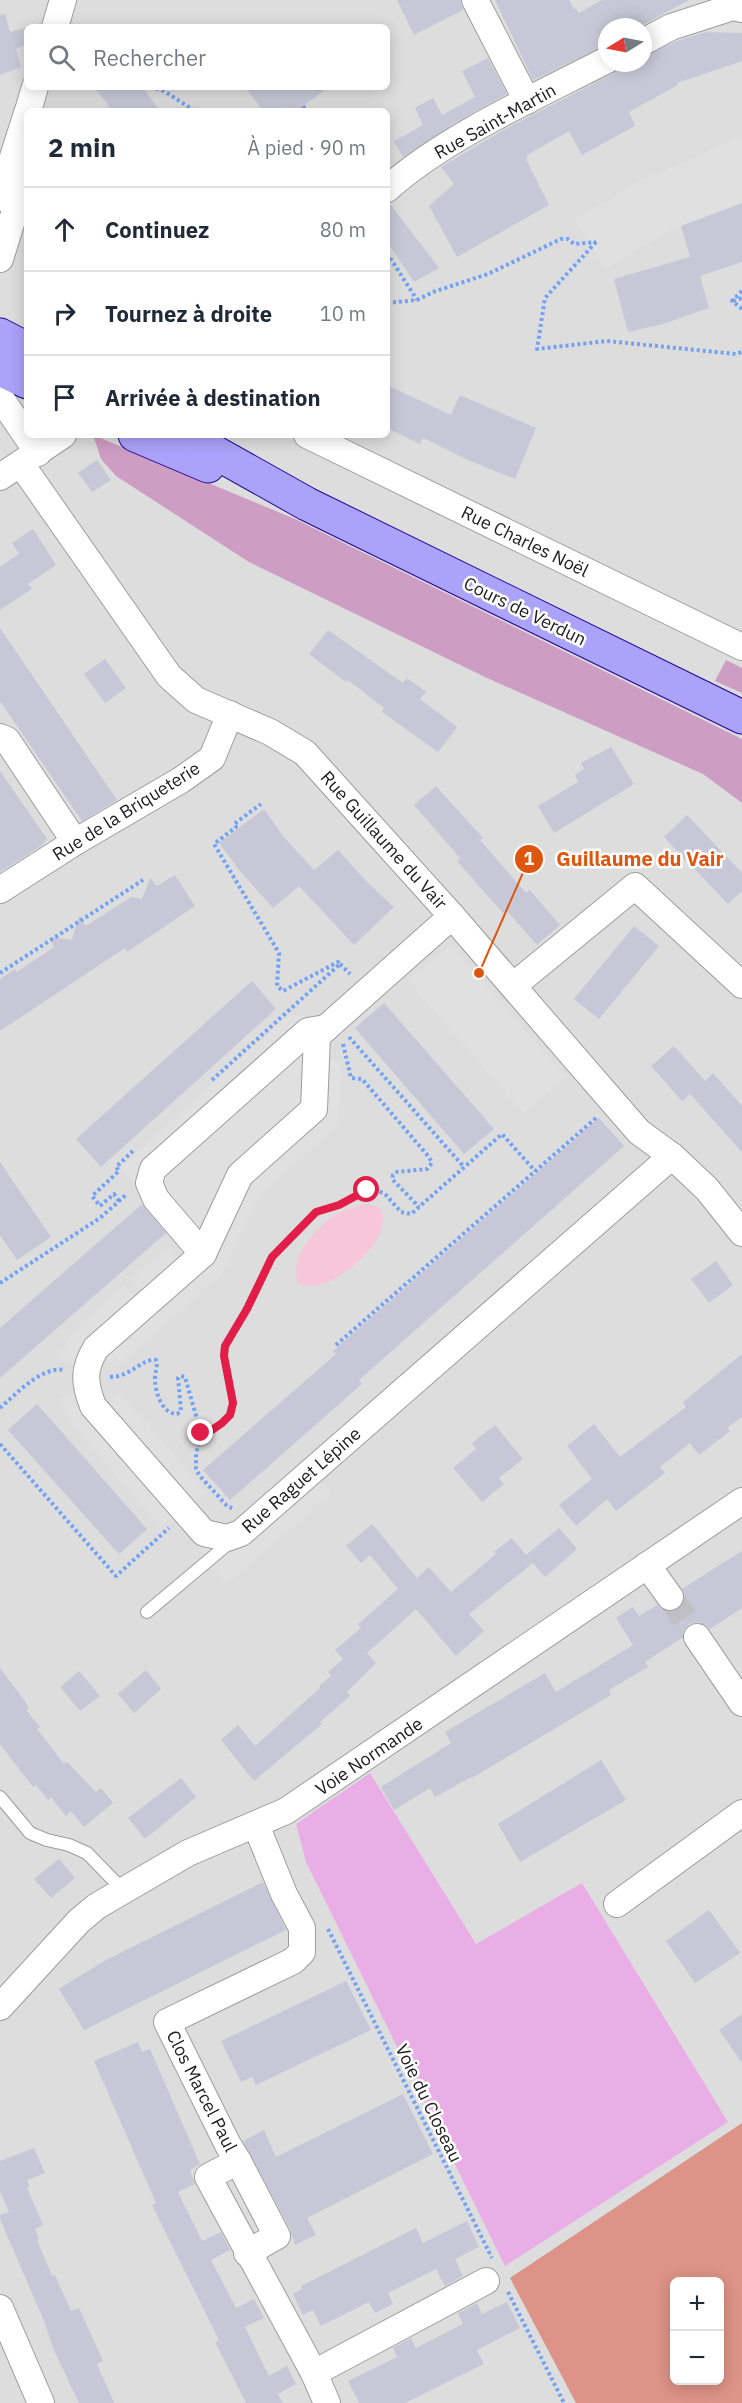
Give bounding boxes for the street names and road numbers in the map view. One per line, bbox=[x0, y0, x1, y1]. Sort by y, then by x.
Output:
street label: Rue Saint-Martin bbox=[430, 78, 560, 164]
street label: Rue Charles Noël bbox=[458, 500, 593, 582]
street label: Cours de Verdun bbox=[460, 571, 590, 651]
street label: Rue de la Briqueterie bbox=[48, 756, 204, 866]
street label: Rue Guillaume du Vair bbox=[316, 766, 453, 914]
street label: Rue Raguet Lépine bbox=[237, 1422, 365, 1538]
street label: Voie Normande bbox=[311, 1712, 427, 1800]
street label: Clos Marcel Paul bbox=[161, 2026, 243, 2156]
street label: Voie du Closeau bbox=[390, 2040, 468, 2166]

